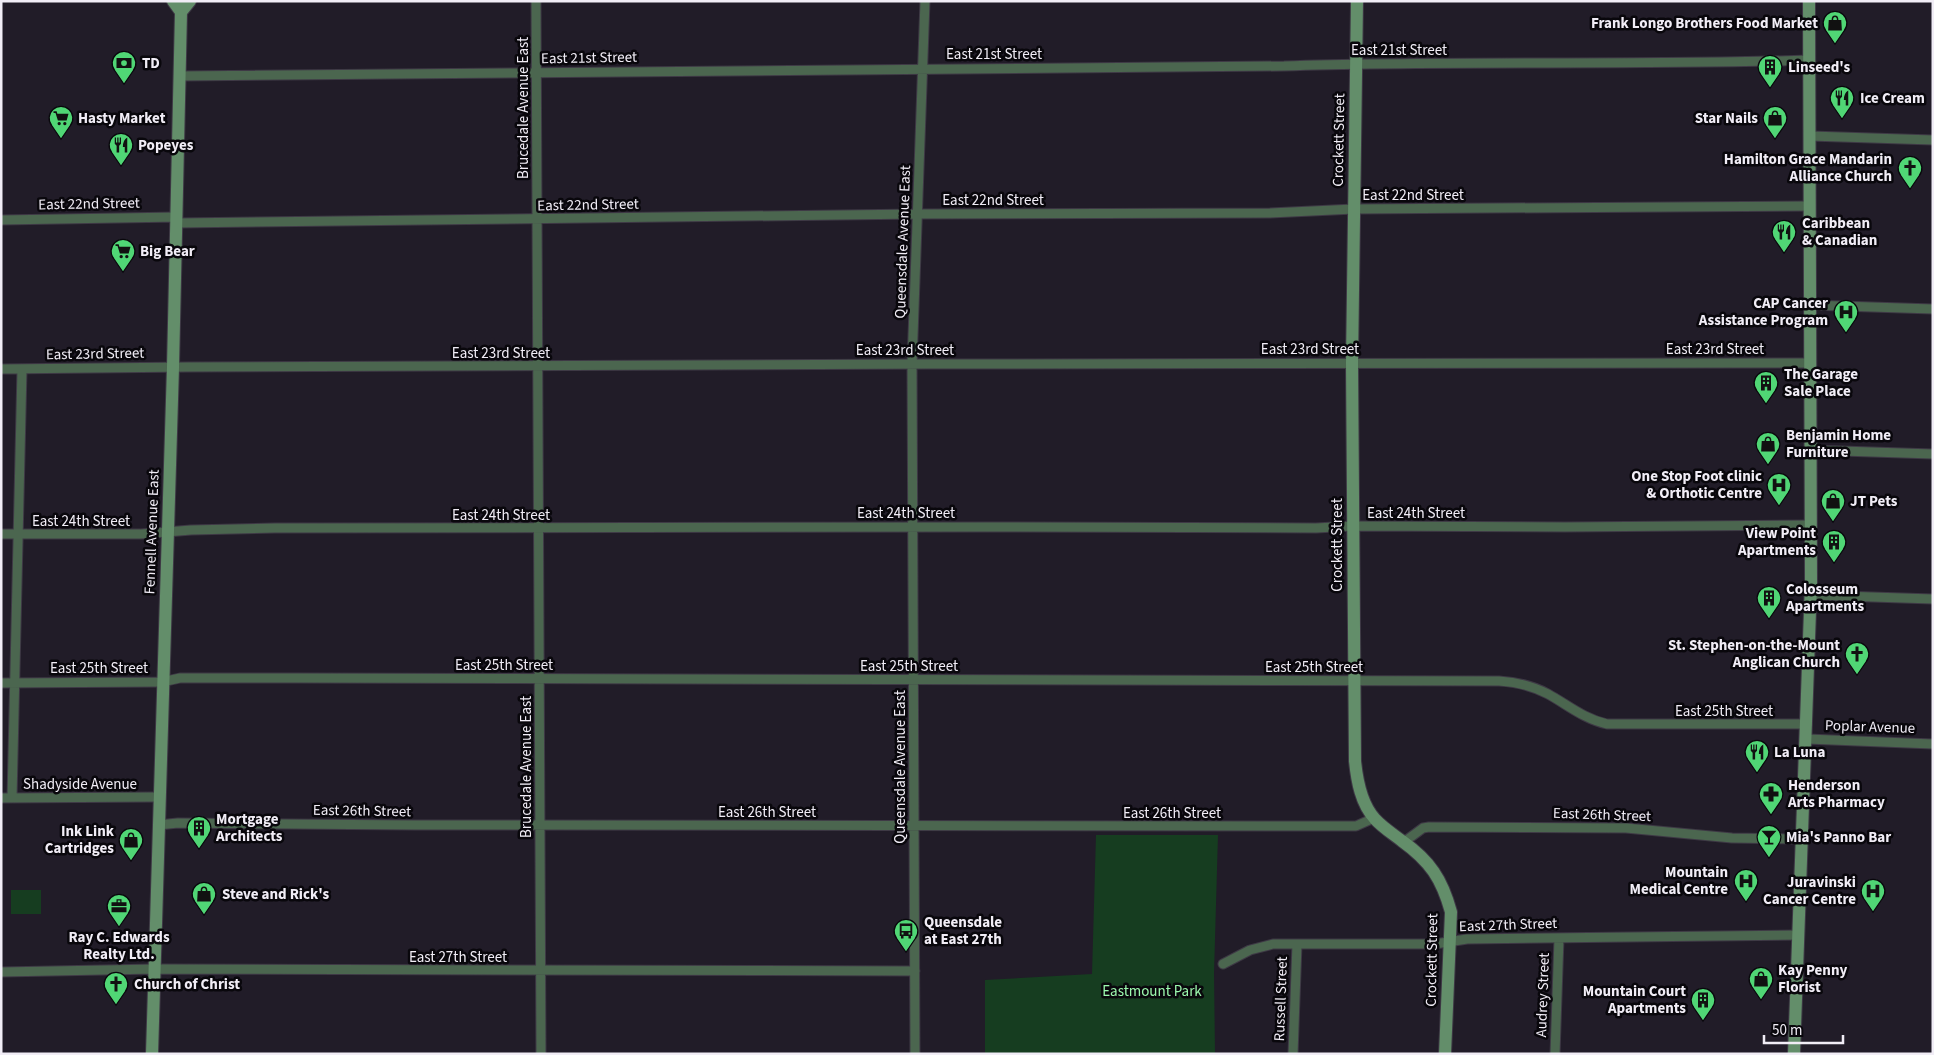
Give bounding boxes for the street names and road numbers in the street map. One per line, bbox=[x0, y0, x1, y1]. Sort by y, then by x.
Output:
street label: Brucedale Avenue East bbox=[513, 37, 534, 179]
street label: East 21st Street bbox=[1351, 40, 1447, 61]
street label: East 21st Street bbox=[946, 44, 1042, 65]
street label: East 21st Street bbox=[541, 47, 637, 69]
street label: Crockett Street bbox=[1328, 93, 1350, 187]
street label: Queensdale Avenue East bbox=[890, 165, 916, 319]
street label: East 22nd Street bbox=[1362, 185, 1464, 206]
street label: East 22nd Street bbox=[942, 190, 1044, 211]
street label: East 22nd Street bbox=[38, 193, 140, 215]
street label: East 22nd Street bbox=[537, 194, 639, 216]
street label: East 23rd Street bbox=[1261, 339, 1359, 360]
street label: East 23rd Street bbox=[1666, 339, 1764, 360]
street label: East 23rd Street bbox=[856, 340, 954, 361]
street label: East 23rd Street bbox=[46, 343, 144, 365]
street label: East 23rd Street bbox=[452, 343, 550, 364]
street label: Fennell Avenue East bbox=[139, 469, 165, 595]
street label: Crockett Street bbox=[1327, 498, 1348, 592]
street label: East 24th Street bbox=[857, 503, 955, 524]
street label: East 24th Street bbox=[1367, 503, 1465, 524]
street label: East 24th Street bbox=[452, 505, 550, 526]
street label: East 24th Street bbox=[32, 511, 130, 532]
street label: East 25th Street bbox=[455, 655, 553, 676]
street label: East 25th Street bbox=[860, 656, 958, 677]
street label: East 25th Street bbox=[1265, 657, 1363, 678]
street label: East 25th Street bbox=[50, 658, 148, 679]
street label: Queensdale Avenue East bbox=[890, 690, 911, 844]
street label: Brucedale Avenue East bbox=[516, 696, 537, 838]
street label: East 25th Street bbox=[1675, 701, 1773, 722]
street label: Poplar Avenue bbox=[1824, 715, 1916, 739]
street label: Shadyside Avenue bbox=[23, 774, 137, 795]
street label: East 26th Street bbox=[313, 800, 411, 822]
street label: East 26th Street bbox=[718, 802, 816, 823]
street label: East 26th Street bbox=[1123, 803, 1221, 824]
street label: East 26th Street bbox=[1553, 803, 1651, 827]
street label: Crockett Street bbox=[1421, 913, 1443, 1007]
street label: East 27th Street bbox=[1459, 913, 1557, 937]
street label: East 27th Street bbox=[409, 947, 507, 968]
street label: Audrey Street bbox=[1531, 952, 1555, 1038]
street label: Russell Street bbox=[1269, 956, 1293, 1042]

